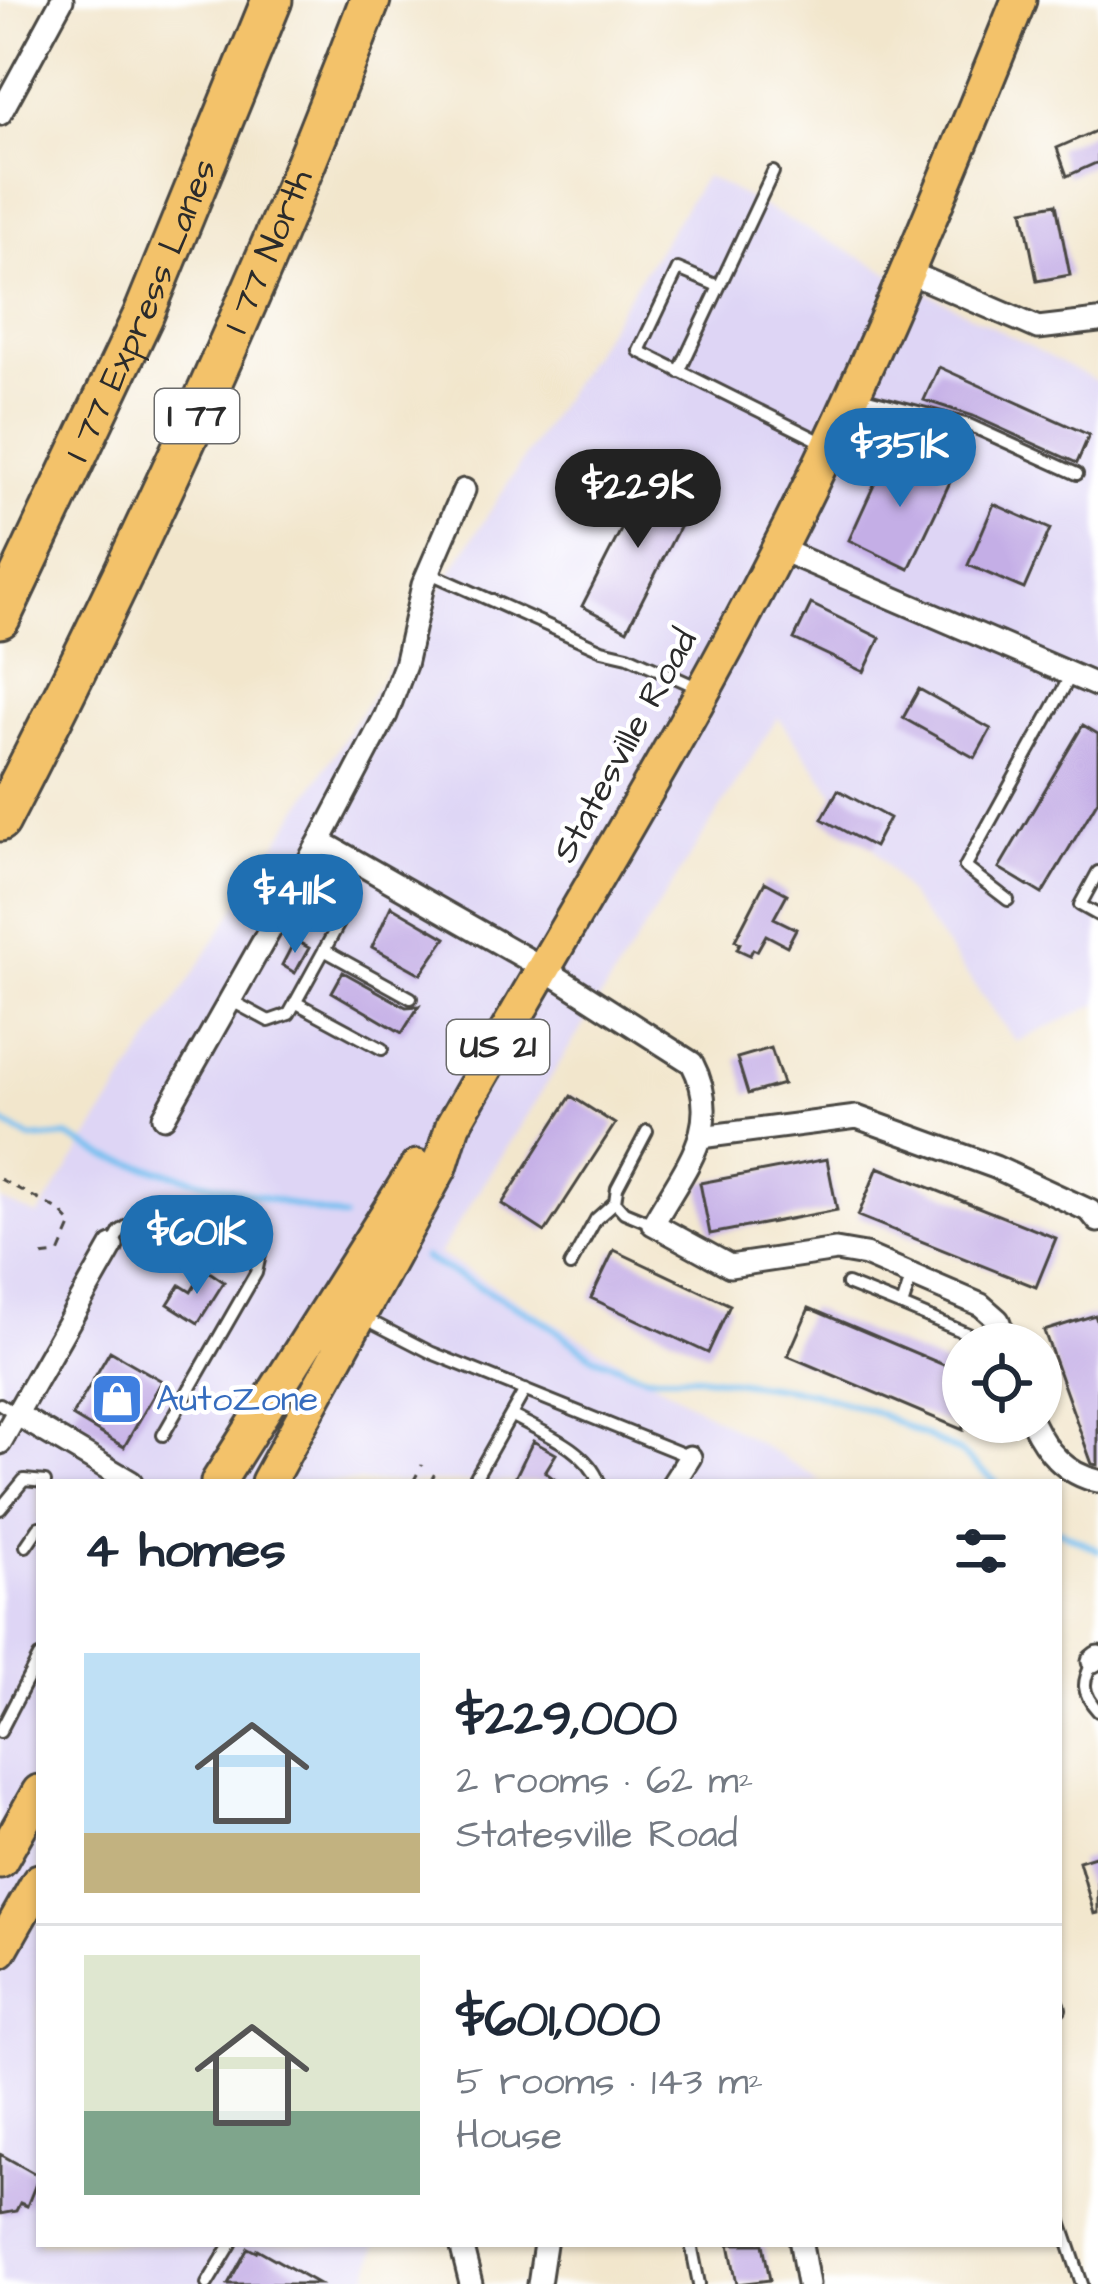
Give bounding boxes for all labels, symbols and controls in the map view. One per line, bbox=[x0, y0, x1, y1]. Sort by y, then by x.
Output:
street label: I 77 Express Lanes bbox=[56, 155, 228, 469]
street label: I 77 North bbox=[211, 161, 326, 341]
road number: I 77 bbox=[155, 389, 239, 443]
pin: $351K bbox=[816, 408, 984, 510]
text: $351K bbox=[851, 420, 949, 474]
pin: $229K bbox=[554, 449, 722, 551]
text: $229K bbox=[582, 461, 694, 515]
street label: Statesville Road bbox=[540, 620, 710, 872]
pin: $411K bbox=[211, 854, 379, 956]
text: $411K bbox=[254, 866, 336, 920]
road number: US 21 bbox=[447, 1020, 549, 1074]
pin: $601K bbox=[113, 1195, 281, 1297]
text: $601K bbox=[147, 1207, 247, 1261]
map controls bbox=[942, 1323, 1062, 1443]
button: locate bbox=[942, 1323, 1062, 1443]
shop icon: AutoZone bbox=[89, 1371, 145, 1427]
place label: AutoZone bbox=[156, 1374, 318, 1425]
text: 4 homes bbox=[84, 1516, 286, 1587]
icon: filters bbox=[948, 1518, 1014, 1584]
text: $229,000 bbox=[456, 1684, 677, 1755]
icon: home bbox=[180, 1701, 324, 1845]
text: 2 rooms · 62 m² bbox=[456, 1755, 753, 1809]
text: Statesville Road bbox=[456, 1809, 738, 1863]
text: $601,000 bbox=[456, 1985, 661, 2056]
icon: home bbox=[180, 2003, 324, 2147]
text: 5 rooms · 143 m² bbox=[456, 2056, 763, 2110]
text: House bbox=[456, 2110, 562, 2164]

